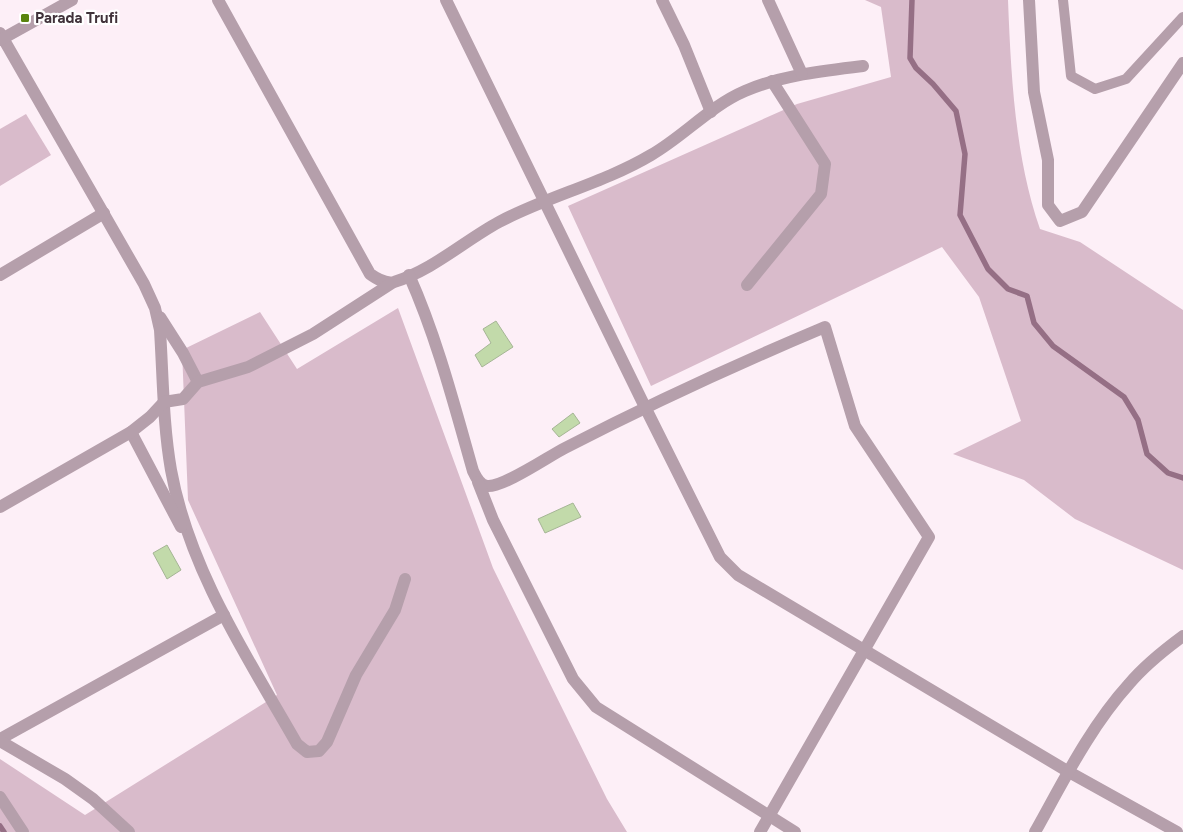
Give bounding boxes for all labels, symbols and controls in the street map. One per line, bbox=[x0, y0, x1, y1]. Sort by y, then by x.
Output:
place label: Parada Trufi bbox=[35, 9, 118, 27]
marker: Parada Trufi bbox=[19, 12, 31, 24]

